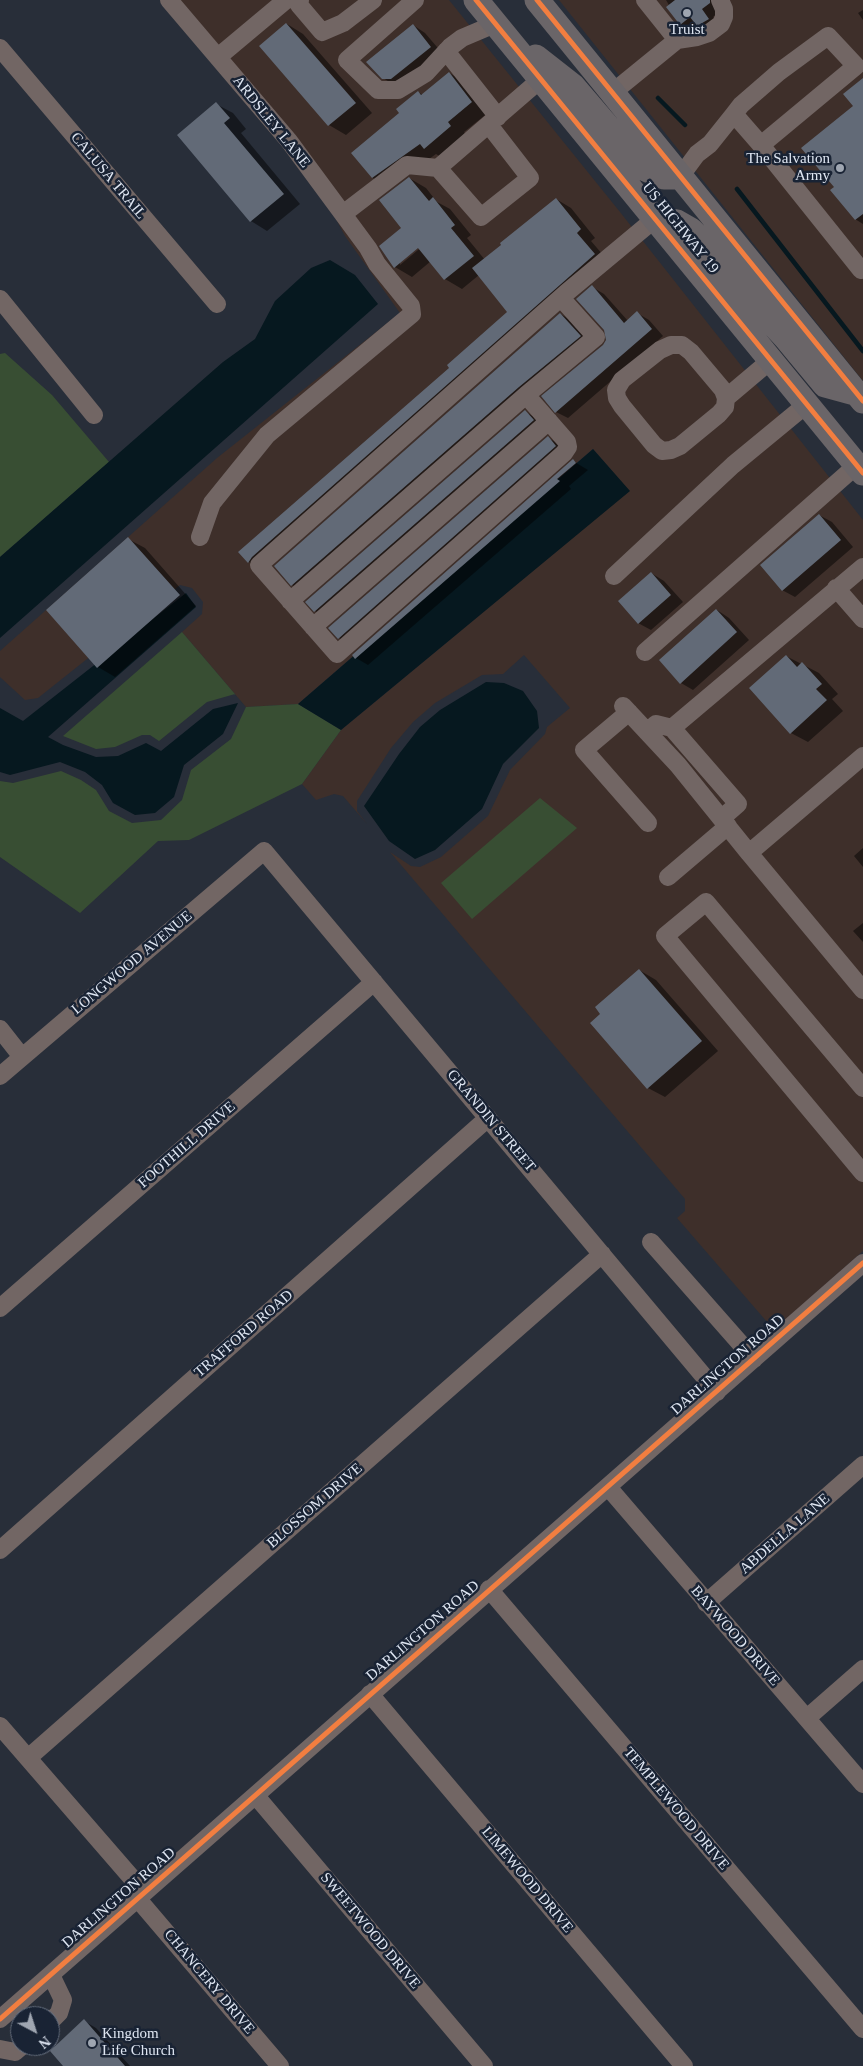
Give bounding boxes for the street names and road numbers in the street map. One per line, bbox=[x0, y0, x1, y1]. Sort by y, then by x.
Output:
street label: ARDSLEY LANE bbox=[228, 72, 314, 172]
street label: CALUSA TRAIL bbox=[66, 129, 150, 223]
street label: US HIGHWAY 19 bbox=[638, 179, 722, 277]
street label: LONGWOOD AVENUE bbox=[68, 907, 196, 1019]
street label: GRANDIN STREET bbox=[443, 1066, 539, 1176]
street label: FOOTHILL DRIVE bbox=[135, 1098, 239, 1192]
street label: TRAFFORD ROAD bbox=[191, 1286, 297, 1382]
street label: DARLINGTON ROAD bbox=[668, 1311, 788, 1419]
street label: BLOSSOM DRIVE bbox=[264, 1460, 366, 1552]
street label: ABDELLA LANE bbox=[736, 1490, 834, 1578]
street label: DARLINGTON ROAD bbox=[363, 1577, 483, 1685]
street label: BAYWOOD DRIVE bbox=[687, 1582, 783, 1690]
street label: TEMPLEWOOD DRIVE bbox=[619, 1744, 733, 1874]
street label: LIMEWOOD DRIVE bbox=[477, 1823, 577, 1937]
street label: DARLINGTON ROAD bbox=[59, 1844, 179, 1952]
street label: SWEETWOOD DRIVE bbox=[316, 1869, 424, 1993]
street label: CHANCERY DRIVE bbox=[160, 1926, 258, 2038]

